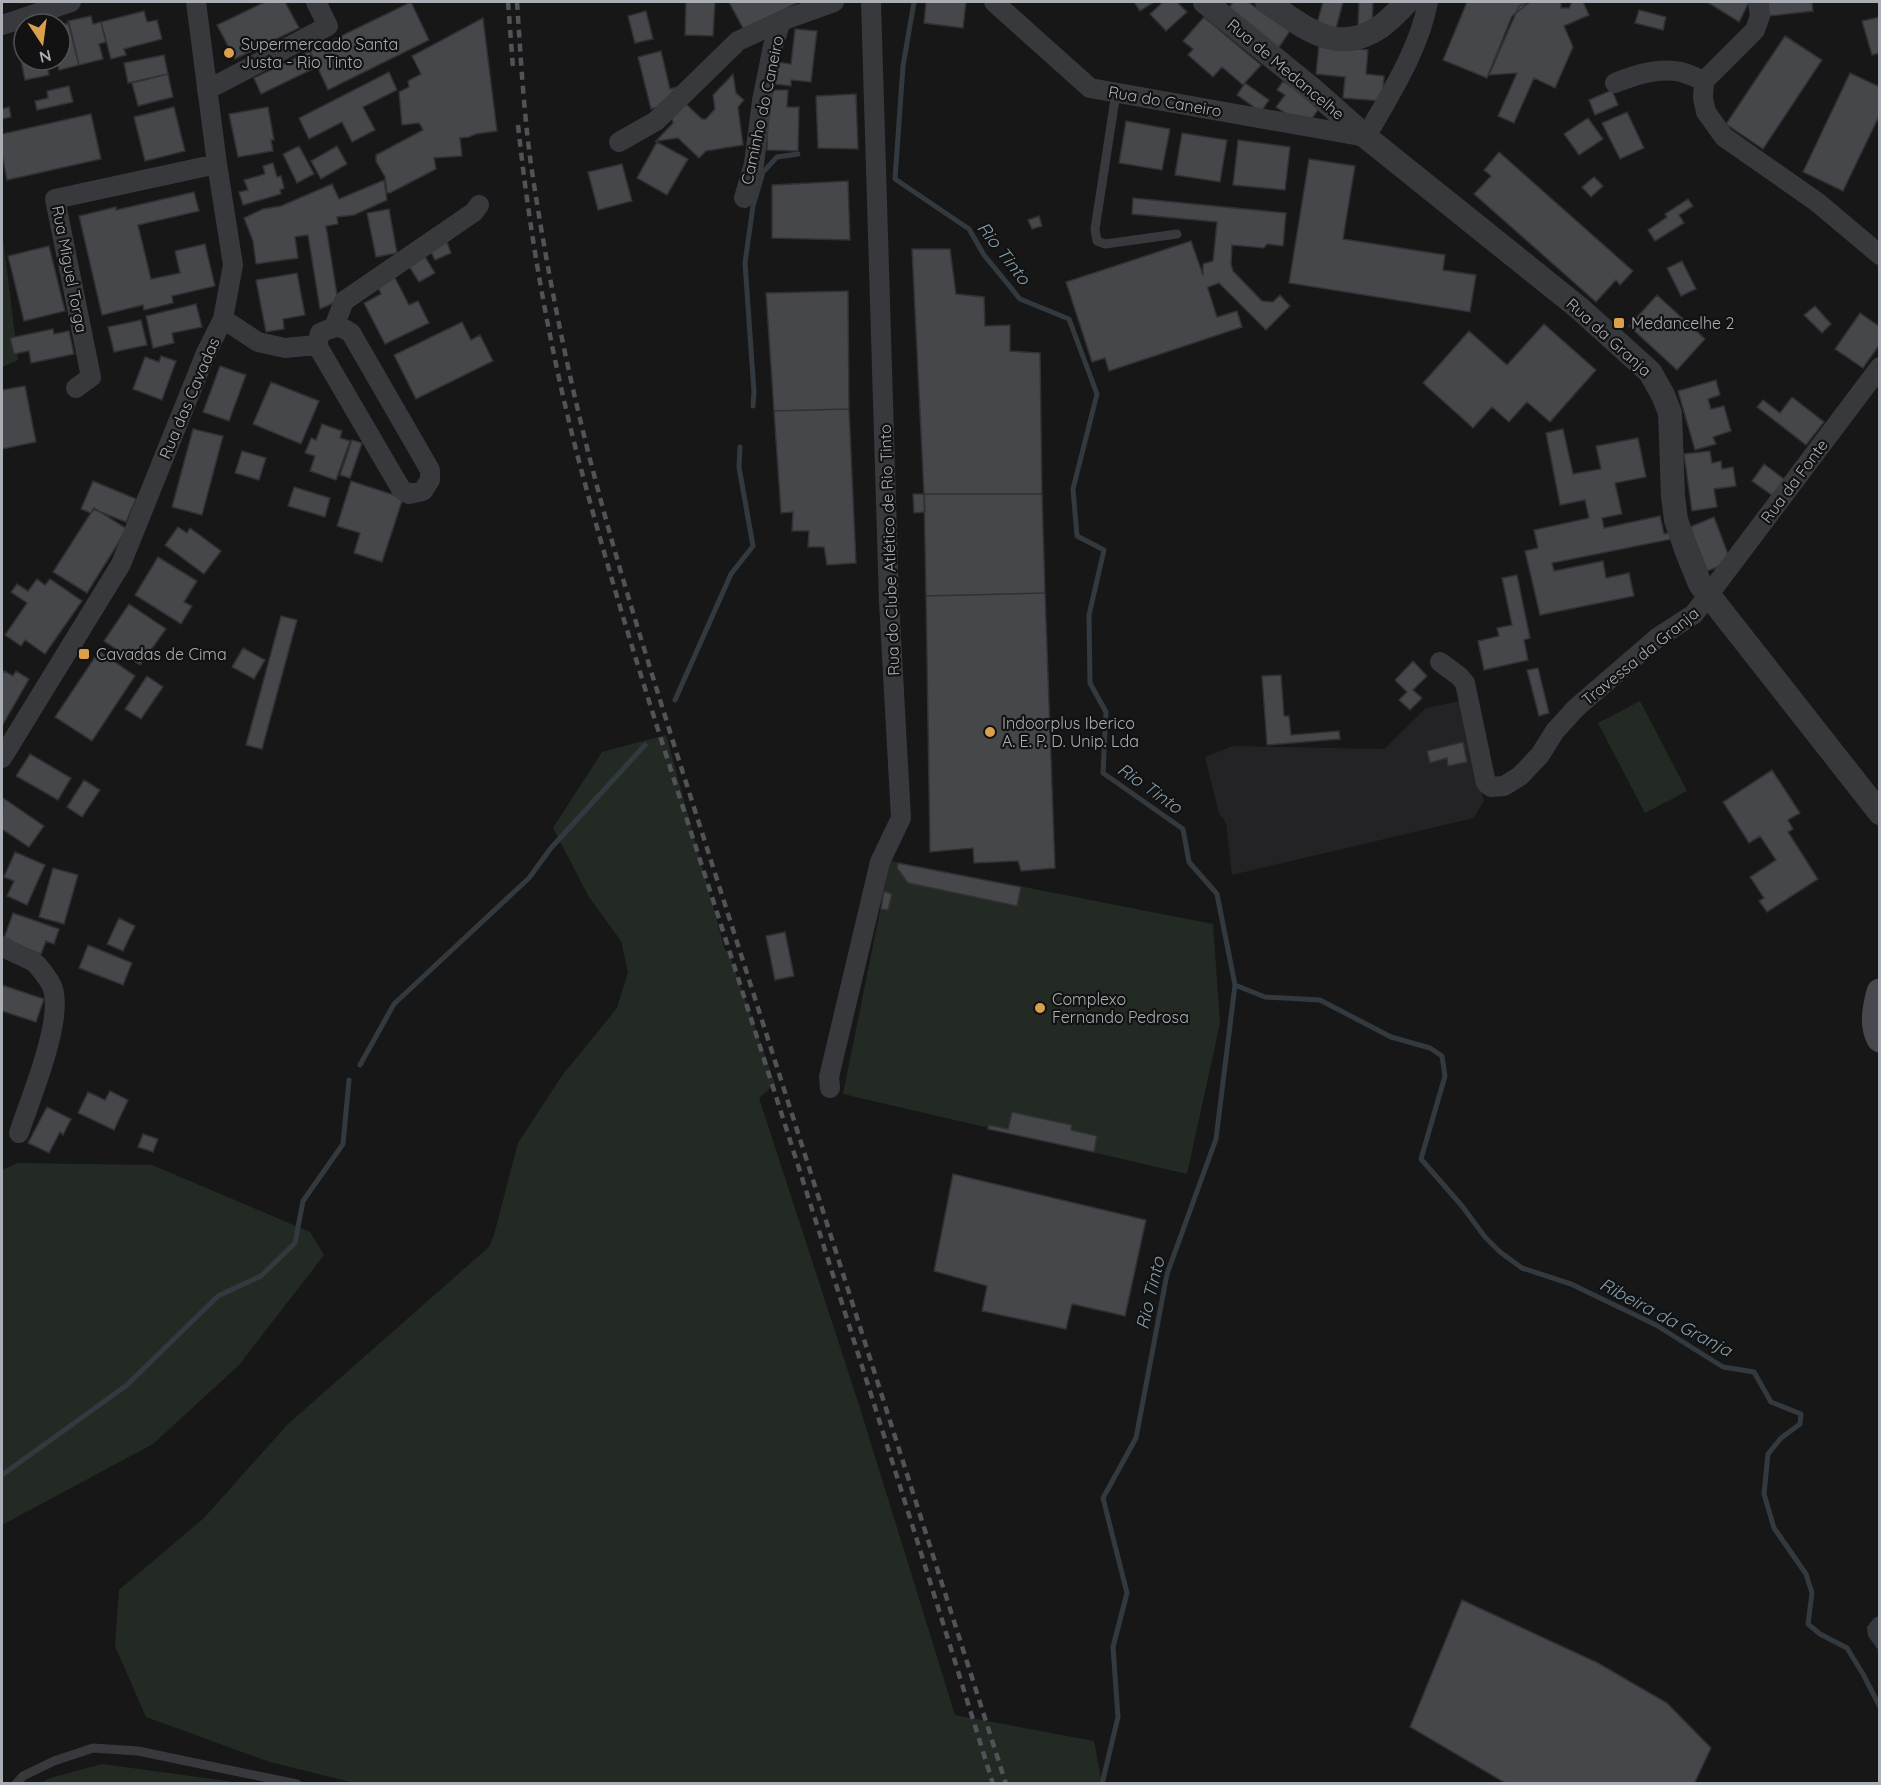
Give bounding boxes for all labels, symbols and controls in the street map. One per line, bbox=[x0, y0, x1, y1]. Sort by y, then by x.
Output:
north arrow bbox=[12, 12, 72, 72]
street label: Rua de Medancelhe bbox=[1223, 14, 1349, 124]
place label: Supermercado Santa Justa - Rio Tinto bbox=[241, 34, 398, 72]
street label: Caminho do Caneiro bbox=[736, 34, 788, 186]
text: N bbox=[37, 46, 53, 68]
marker: Supermercado Santa Justa - Rio Tinto bbox=[222, 46, 236, 60]
street label: Rua do Caneiro bbox=[1107, 81, 1223, 121]
street label: Rua Miguel Torga bbox=[48, 204, 92, 334]
water label: Rio Tinto bbox=[972, 217, 1036, 290]
street label: Rua da Granja bbox=[1562, 294, 1656, 380]
place label: Medancelhe 2 bbox=[1631, 313, 1734, 333]
marker: Medancelhe 2 bbox=[1612, 316, 1626, 330]
street label: Rua das Cavadas bbox=[154, 334, 224, 462]
street label: Rua do Clube Atlético de Rio Tinto bbox=[875, 424, 903, 676]
street label: Rua da Fonte bbox=[1756, 435, 1832, 527]
street label: Travessa da Granja bbox=[1578, 603, 1702, 709]
place label: Cavadas de Cima bbox=[96, 644, 227, 664]
marker: Cavadas de Cima bbox=[77, 647, 91, 661]
place label: Indoorplus Iberico A. E. P. D. Unip. Lda bbox=[1002, 713, 1139, 751]
marker: Indoorplus Iberico A. E. P. D. Unip. Lda bbox=[983, 725, 997, 739]
water label: Rio Tinto bbox=[1113, 757, 1188, 819]
place label: Complexo Fernando Pedrosa bbox=[1052, 989, 1189, 1027]
marker: Complexo Fernando Pedrosa bbox=[1033, 1001, 1047, 1015]
water label: Rio Tinto bbox=[1131, 1253, 1170, 1332]
water label: Ribeira da Granja bbox=[1596, 1272, 1737, 1362]

